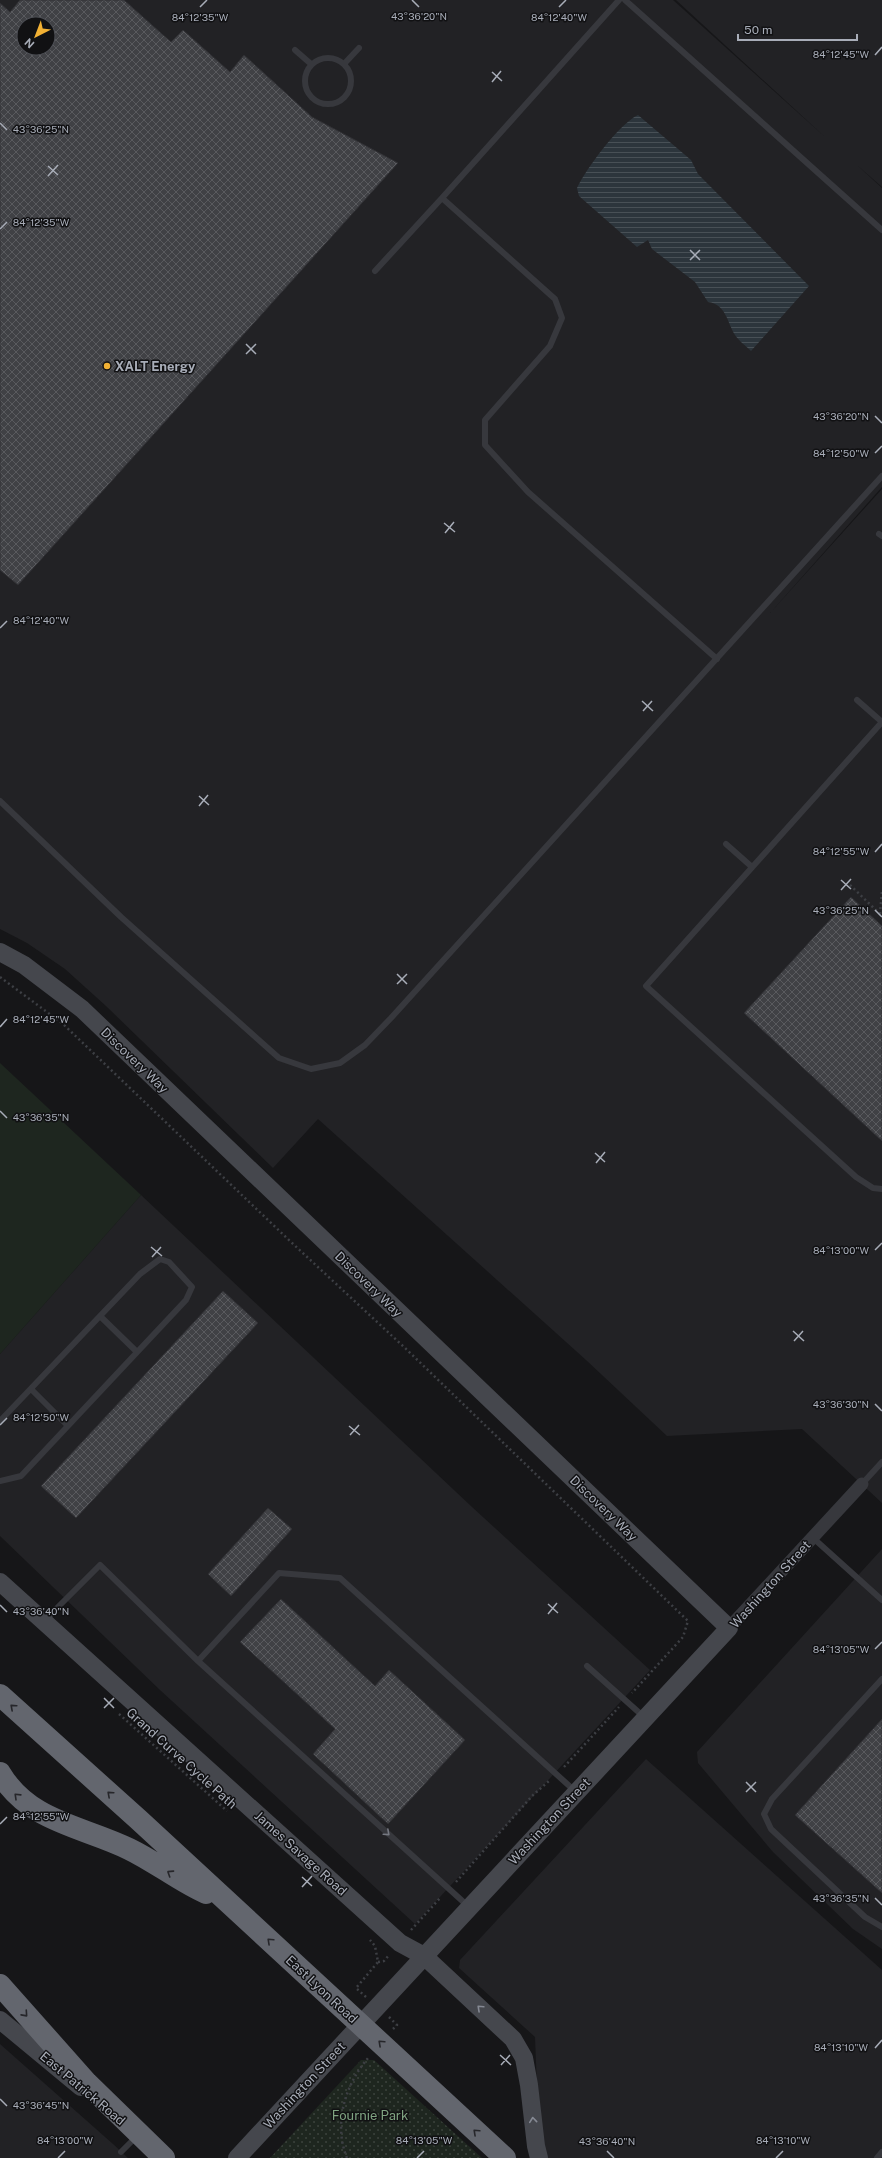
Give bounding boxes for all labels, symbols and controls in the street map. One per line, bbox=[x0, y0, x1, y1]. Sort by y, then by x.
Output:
text: 43°36'20"N bbox=[391, 10, 447, 22]
text: 84°12'35"W bbox=[172, 11, 229, 23]
text: 84°12'40"W bbox=[531, 11, 587, 23]
north arrow bbox=[16, 16, 56, 56]
scale bar bbox=[738, 16, 857, 42]
text: 50 m bbox=[744, 23, 772, 37]
text: N bbox=[22, 36, 37, 51]
text: 84°12'45"W bbox=[813, 48, 870, 60]
text: 43°36'25"N bbox=[13, 123, 69, 135]
text: 84°12'35"W bbox=[13, 216, 70, 228]
place label: XALT Energy bbox=[115, 359, 196, 374]
marker: XALT Energy bbox=[102, 361, 112, 371]
text: 43°36'20"N bbox=[813, 410, 869, 422]
text: 84°12'50"W bbox=[813, 447, 870, 459]
text: 84°12'40"W bbox=[13, 614, 69, 626]
text: 84°12'55"W bbox=[813, 845, 870, 857]
text: 43°36'25"N bbox=[813, 904, 869, 916]
text: 84°12'45"W bbox=[13, 1013, 70, 1025]
street label: Discovery Way bbox=[98, 1025, 171, 1096]
text: 43°36'35"N bbox=[13, 1111, 69, 1123]
text: 84°13'00"W bbox=[813, 1244, 870, 1256]
street label: Discovery Way bbox=[332, 1249, 405, 1320]
text: 43°36'30"N bbox=[813, 1398, 869, 1410]
text: 84°12'50"W bbox=[13, 1411, 70, 1423]
street label: Discovery Way bbox=[567, 1473, 640, 1544]
street label: Washington Street bbox=[727, 1537, 814, 1631]
text: 43°36'40"N bbox=[13, 1605, 69, 1617]
text: 84°13'05"W bbox=[813, 1643, 870, 1655]
one-way arrow bbox=[10, 1704, 18, 1712]
street label: Grand Curve Cycle Path bbox=[123, 1705, 240, 1812]
street label: Washington Street bbox=[505, 1775, 593, 1868]
one-way arrow bbox=[107, 1792, 114, 1799]
one-way arrow bbox=[14, 1793, 22, 1801]
street label: James Savage Road bbox=[251, 1808, 350, 1899]
text: 84°12'55"W bbox=[13, 1810, 70, 1822]
one-way arrow bbox=[382, 1828, 390, 1835]
one-way arrow bbox=[167, 1870, 174, 1877]
text: 43°36'35"N bbox=[813, 1892, 869, 1904]
one-way arrow bbox=[267, 1938, 275, 1946]
street label: East Lyon Road bbox=[283, 1952, 361, 2026]
one-way arrow bbox=[477, 2005, 485, 2012]
one-way arrow bbox=[21, 2010, 28, 2017]
street label: Washington Street bbox=[260, 2039, 348, 2132]
one-way arrow bbox=[378, 2041, 385, 2048]
text: 84°13'10"W bbox=[814, 2041, 869, 2053]
street label: East Patrick Road bbox=[37, 2048, 128, 2128]
text: 43°36'45"N bbox=[13, 2099, 69, 2111]
park label: Fournie Park bbox=[332, 2108, 408, 2123]
one-way arrow bbox=[529, 2117, 538, 2123]
one-way arrow bbox=[473, 2129, 481, 2136]
text: 84°13'00"W bbox=[37, 2134, 94, 2146]
text: 84°13'05"W bbox=[396, 2134, 453, 2146]
text: 84°13'10"W bbox=[756, 2134, 811, 2146]
text: 43°36'40"N bbox=[579, 2135, 635, 2147]

